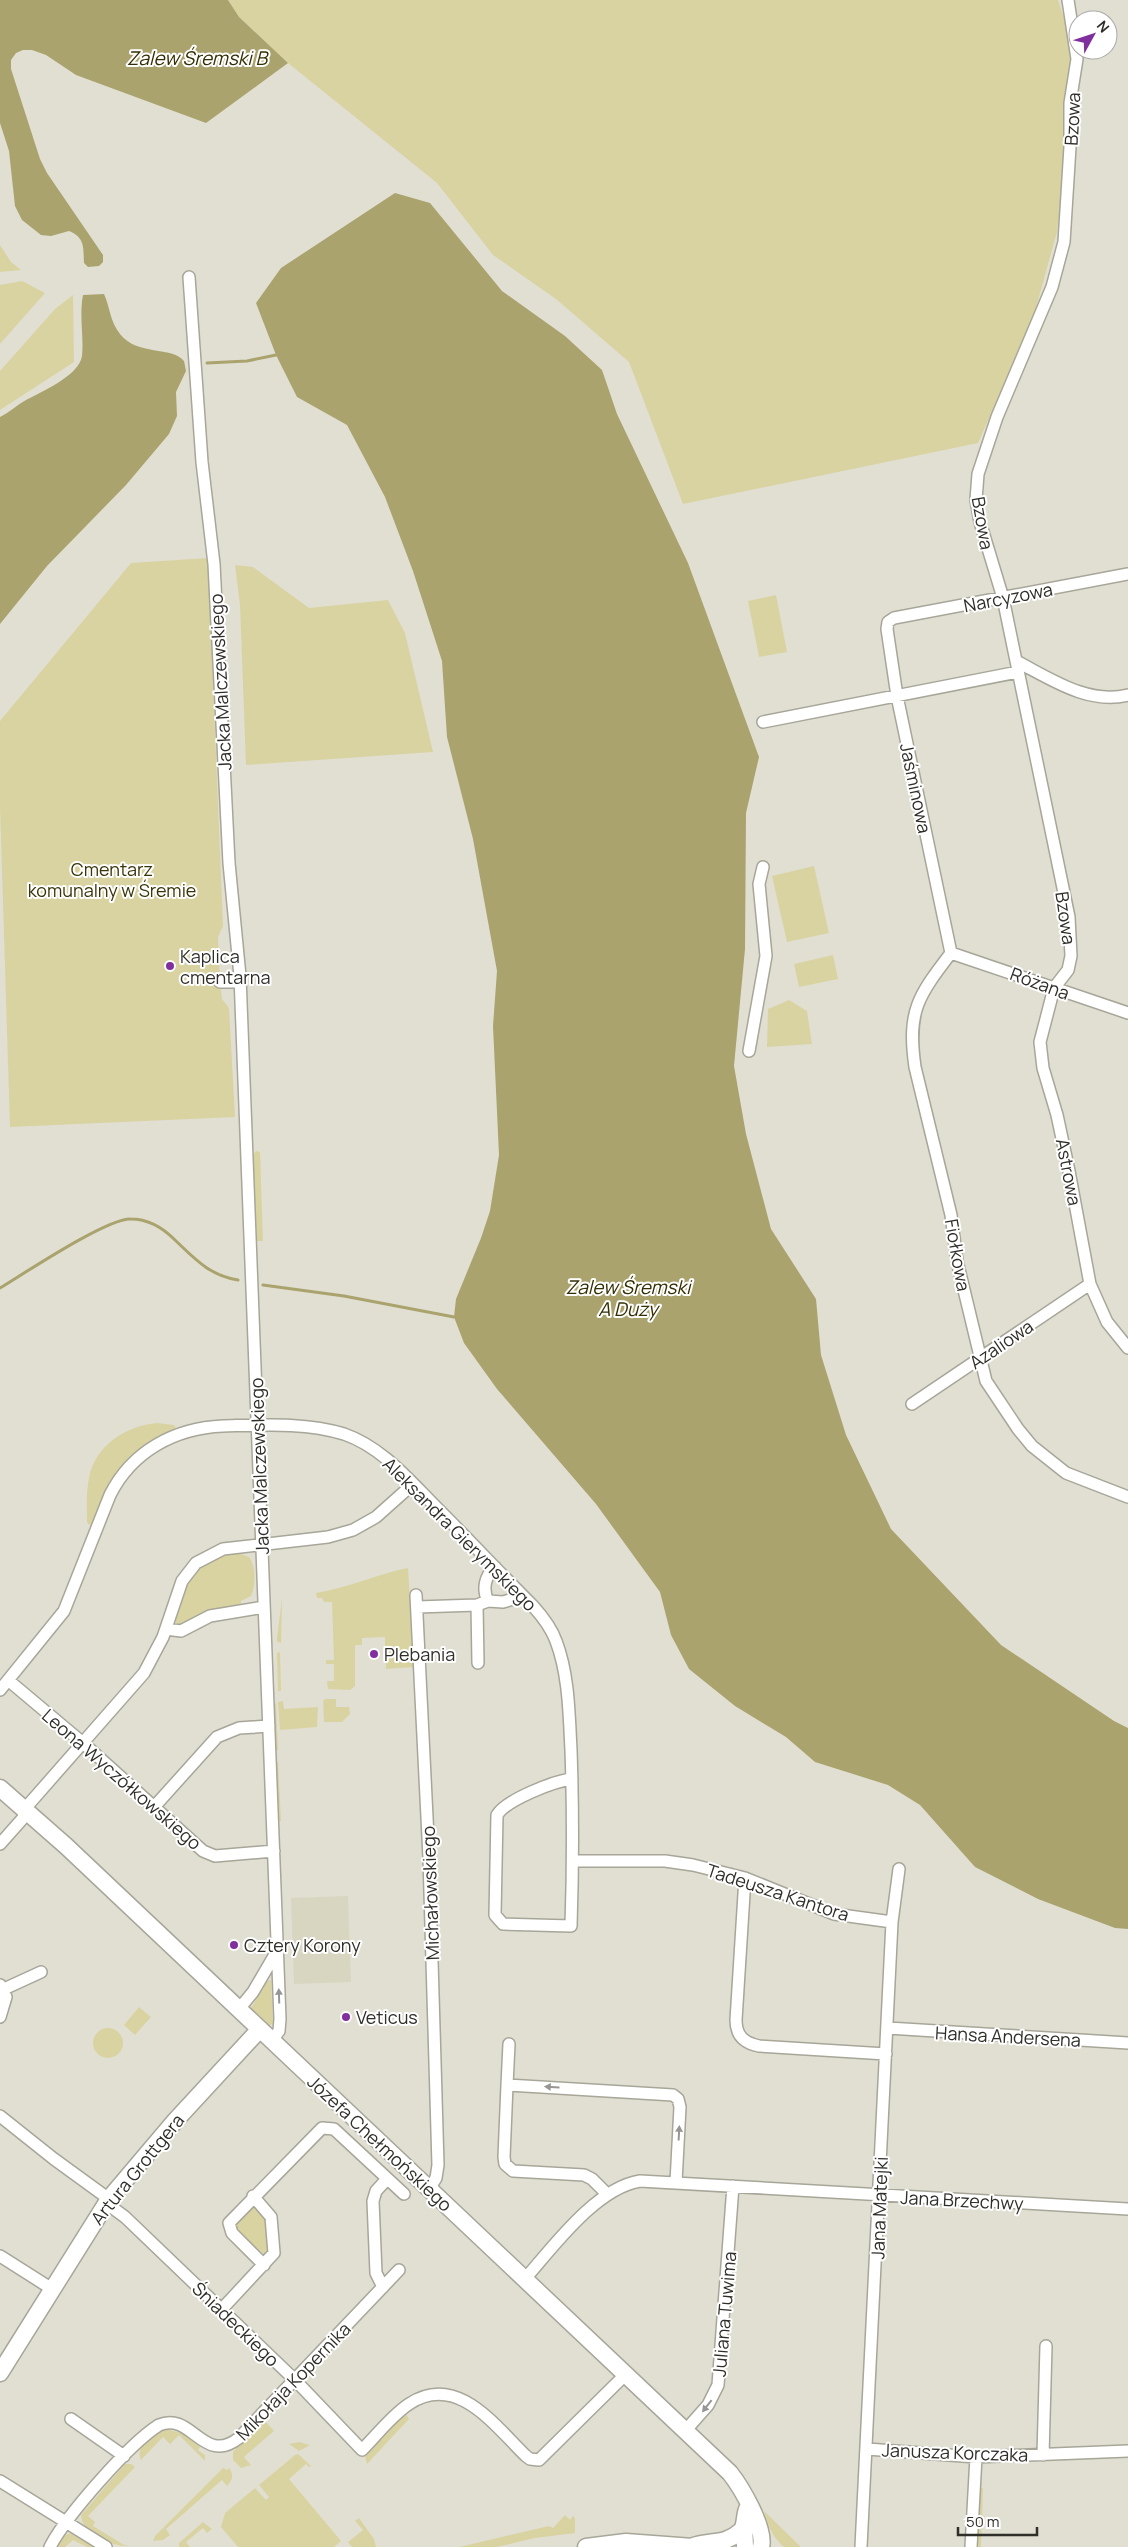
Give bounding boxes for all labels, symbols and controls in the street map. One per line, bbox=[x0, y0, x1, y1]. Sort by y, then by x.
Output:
north arrow bbox=[1068, 10, 1118, 60]
text: N bbox=[1093, 16, 1114, 36]
water label: Zalew Śremski B bbox=[127, 45, 270, 71]
street label: Bzowa bbox=[1059, 92, 1085, 146]
street label: Bzowa bbox=[967, 495, 999, 551]
street label: Narcyzowa bbox=[961, 577, 1055, 617]
street label: Jacka Malczewskiego bbox=[203, 593, 237, 771]
street label: Jaśminowa bbox=[895, 741, 937, 835]
park label: Cmentarz komunalny w Śremie bbox=[28, 857, 196, 902]
street label: Bzowa bbox=[1050, 890, 1082, 946]
place label: Kaplica cmentarna bbox=[180, 944, 271, 989]
marker: Kaplica cmentarna bbox=[164, 960, 176, 972]
street label: Różana bbox=[1007, 961, 1073, 1005]
street label: Astrowa bbox=[1051, 1136, 1087, 1208]
street label: Fiołkowa bbox=[940, 1217, 976, 1293]
water label: Zalew Śremski A Duży bbox=[566, 1274, 693, 1322]
street label: Azaliowa bbox=[964, 1314, 1038, 1374]
street label: Jacka Malczewskiego bbox=[244, 1377, 274, 1555]
street label: Aleksandra Gierymskiego bbox=[378, 1452, 542, 1616]
place label: Plebania bbox=[384, 1642, 455, 1666]
marker: Plebania bbox=[368, 1648, 380, 1660]
street label: Leona Wyczółkowskiego bbox=[37, 1703, 207, 1855]
street label: Michałowskiego bbox=[416, 1825, 444, 1961]
street label: Tadeusza Kantora bbox=[704, 1858, 852, 1926]
place label: Cztery Korony bbox=[244, 1933, 361, 1957]
marker: Cztery Korony bbox=[228, 1939, 240, 1951]
one-way arrow bbox=[275, 1988, 283, 2004]
place label: Veticus bbox=[356, 2005, 418, 2029]
marker: Veticus bbox=[340, 2011, 352, 2023]
street label: Hansa Andersena bbox=[935, 2020, 1081, 2052]
street label: Józefa Chełmońskiego bbox=[303, 2070, 457, 2216]
one-way arrow bbox=[543, 2083, 559, 2091]
street label: Artura Grottgera bbox=[85, 2109, 189, 2229]
one-way arrow bbox=[675, 2125, 683, 2141]
street label: Jana Matejki bbox=[865, 2156, 893, 2260]
street label: Jana Brzechwy bbox=[900, 2185, 1025, 2215]
street label: Juliana Tuwima bbox=[707, 2250, 741, 2378]
street label: Śniadeckiego bbox=[187, 2276, 285, 2372]
street label: Mikołaja Kopernika bbox=[230, 2317, 356, 2445]
one-way arrow bbox=[702, 2399, 713, 2412]
street label: Janusza Korczaka bbox=[881, 2437, 1029, 2467]
scale bar bbox=[958, 2504, 1037, 2536]
text: 50 m bbox=[966, 2511, 1000, 2532]

